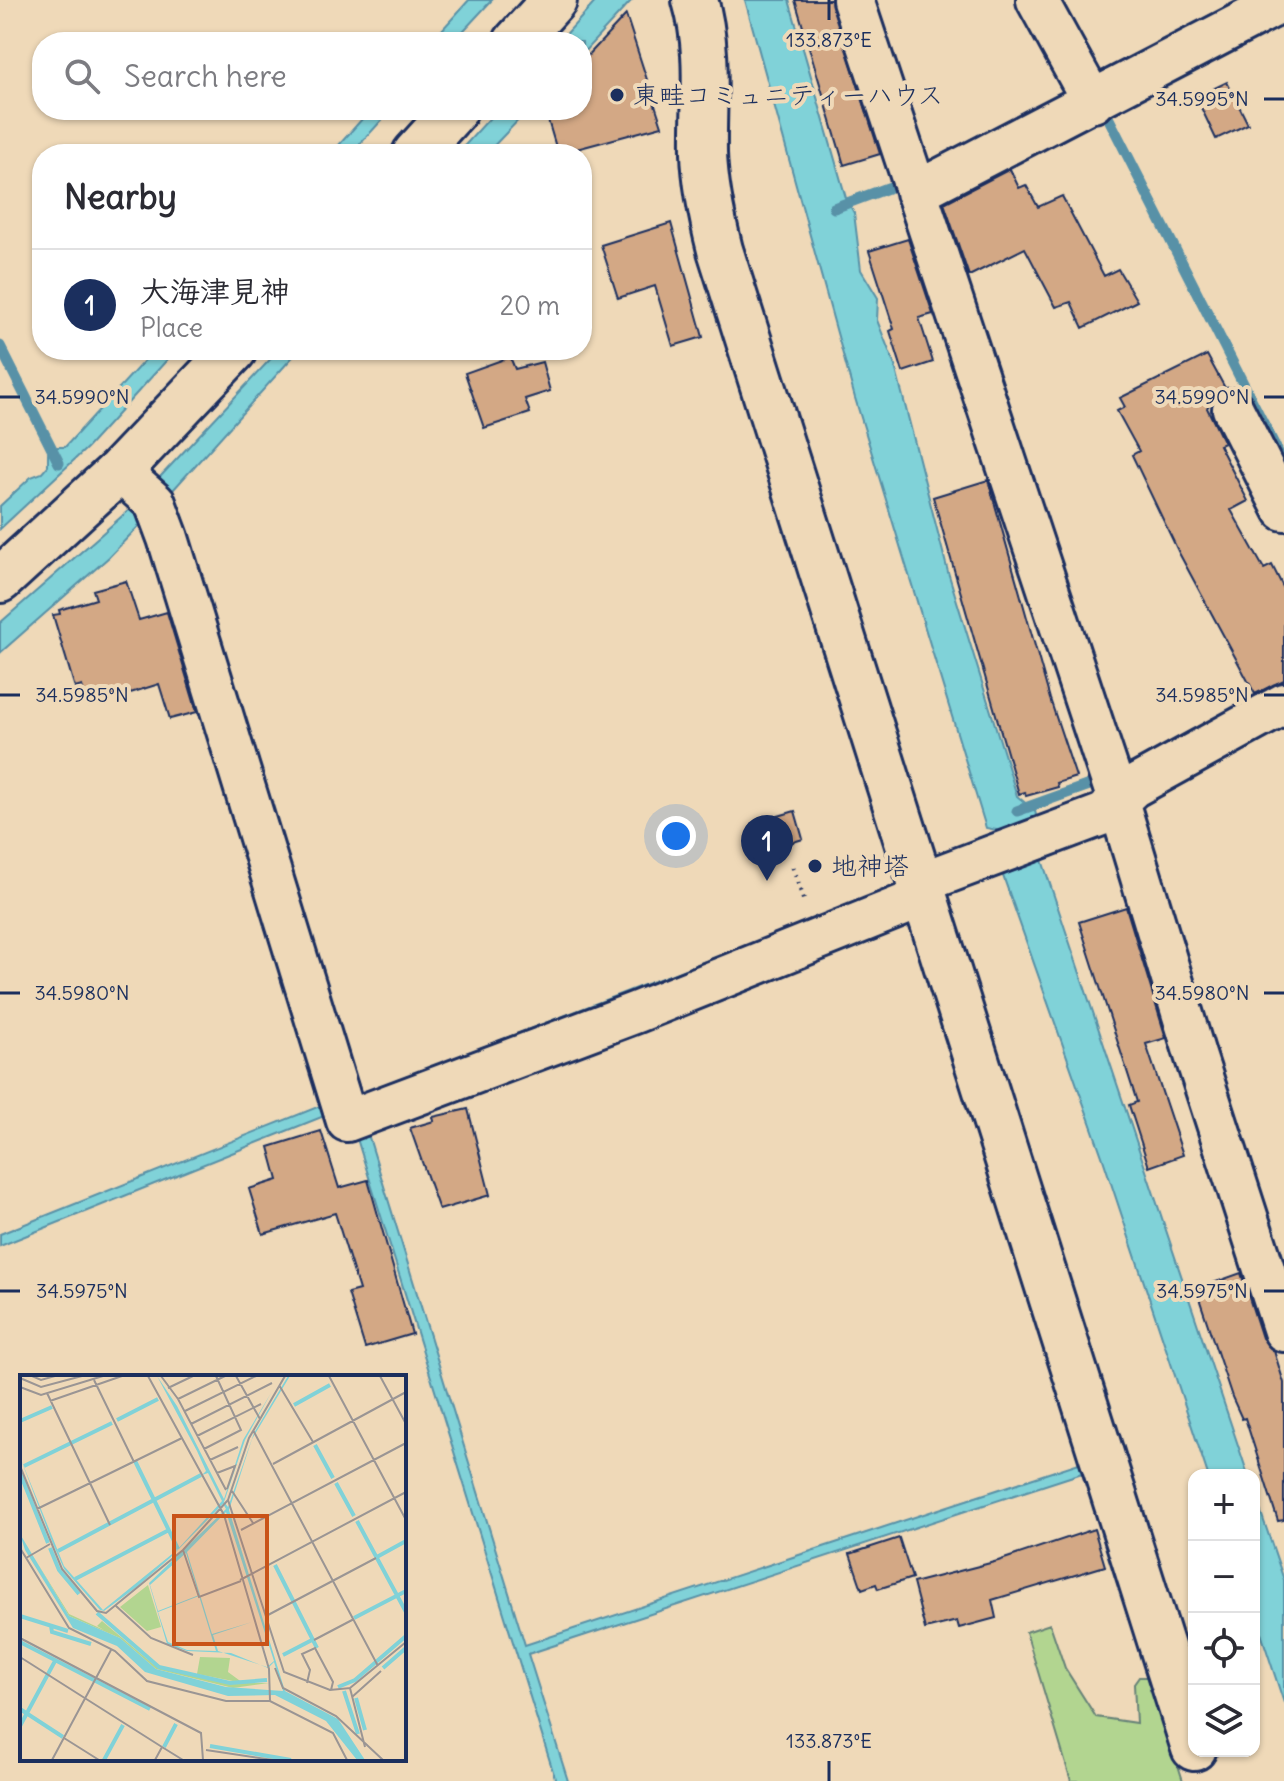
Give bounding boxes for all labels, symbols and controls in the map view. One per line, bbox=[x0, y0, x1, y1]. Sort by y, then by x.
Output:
text: 133.873°E bbox=[786, 27, 872, 52]
search box bbox=[32, 32, 592, 120]
icon: search bbox=[60, 54, 104, 98]
text: Search here bbox=[124, 57, 287, 95]
place label: 東畦コミュニティーハウス bbox=[633, 78, 943, 111]
marker: 東畦コミュニティーハウス bbox=[608, 86, 626, 104]
text: 34.5995°N bbox=[1155, 86, 1249, 111]
text: Nearby bbox=[64, 175, 177, 218]
text: 大海津見神 bbox=[140, 272, 290, 310]
text: 1 bbox=[85, 289, 95, 322]
text: 20 m bbox=[500, 289, 560, 322]
text: Place bbox=[140, 311, 203, 344]
text: 34.5990°N bbox=[34, 384, 130, 409]
text: 34.5990°N bbox=[1154, 384, 1250, 409]
text: 34.5985°N bbox=[35, 682, 129, 707]
text: 34.5985°N bbox=[1155, 682, 1249, 707]
pin: 1 bbox=[741, 815, 793, 881]
your location bbox=[656, 816, 696, 856]
place label: 地神塔 bbox=[831, 849, 909, 882]
marker: 地神塔 bbox=[806, 857, 824, 875]
text: 34.5980°N bbox=[34, 980, 130, 1005]
text: 34.5980°N bbox=[1154, 980, 1250, 1005]
text: 34.5975°N bbox=[36, 1278, 128, 1303]
text: 34.5975°N bbox=[1156, 1278, 1248, 1303]
inset map bbox=[20, 1375, 406, 1761]
map controls bbox=[1188, 1469, 1260, 1757]
button: + bbox=[1188, 1469, 1260, 1541]
button: − bbox=[1188, 1541, 1260, 1613]
button: locate bbox=[1188, 1613, 1260, 1685]
button: layers bbox=[1188, 1685, 1260, 1757]
text: 133.873°E bbox=[786, 1728, 872, 1753]

